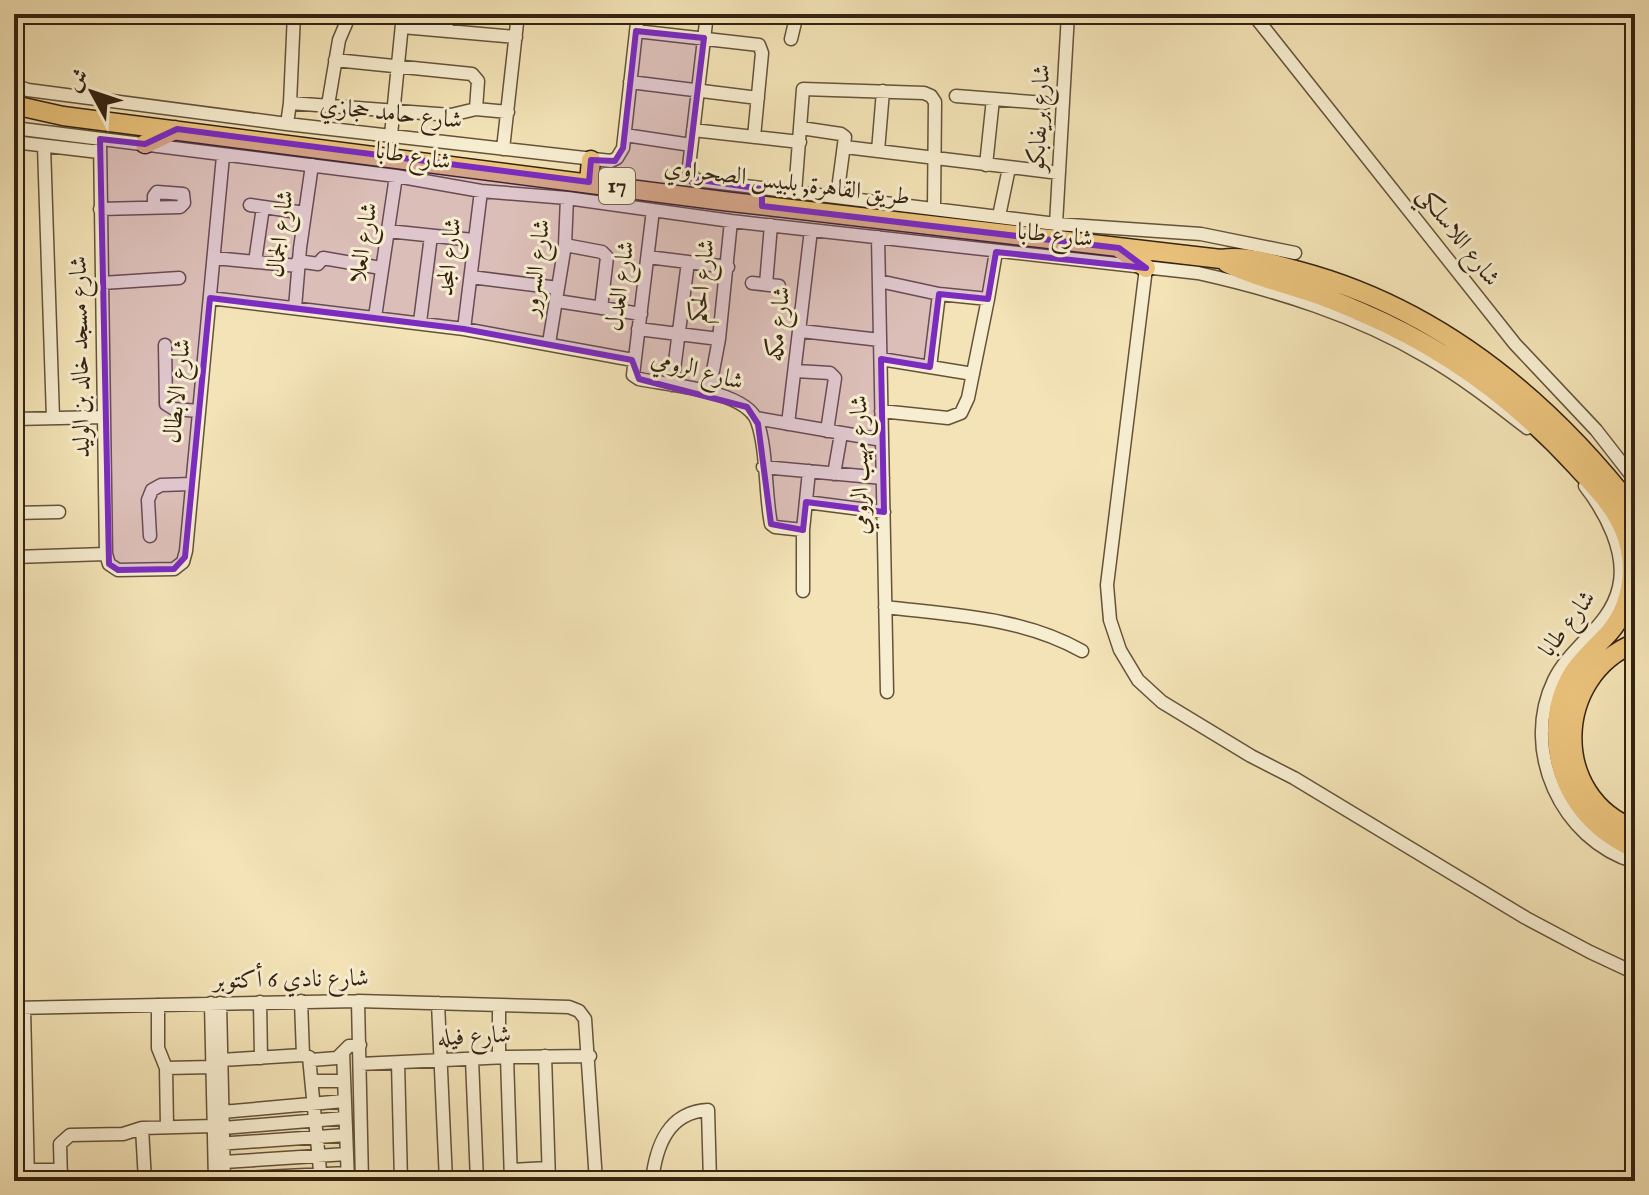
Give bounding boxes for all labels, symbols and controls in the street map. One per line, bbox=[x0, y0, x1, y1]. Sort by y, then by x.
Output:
north arrow bbox=[52, 52, 132, 132]
text: ش bbox=[60, 63, 96, 98]
street label: شارع بريفابكو bbox=[1022, 64, 1061, 175]
street label: شارع حامد حجازي bbox=[318, 91, 464, 140]
street label: شارع طابا bbox=[373, 136, 453, 181]
street label: طريق القاهرة, بلبيس الصحراوي bbox=[662, 153, 912, 215]
road number: 17 bbox=[599, 168, 635, 204]
street label: شارع اللاسلكي bbox=[1406, 181, 1506, 296]
street label: شارع الجمال bbox=[260, 189, 305, 280]
street label: شارع العلا bbox=[342, 200, 389, 286]
street label: شارع المجد bbox=[430, 216, 473, 298]
street label: شارع طابا bbox=[1015, 217, 1094, 258]
street label: شارع السرور bbox=[515, 218, 561, 321]
street label: شارع الحكم bbox=[683, 238, 728, 325]
street label: شارع العدل bbox=[599, 239, 646, 334]
street label: شارع مسجد خالد بن الوليد bbox=[64, 256, 101, 458]
street label: شارع مكه bbox=[760, 285, 801, 363]
street label: شارع الابطال bbox=[157, 337, 202, 445]
street label: شارع الرومي bbox=[647, 344, 747, 401]
street label: شارع مهيب الرومي bbox=[844, 395, 881, 535]
street label: شارع طابا bbox=[1533, 584, 1606, 666]
street label: شارع نادي 6 أكتوبر bbox=[210, 960, 369, 1000]
street label: شارع فيله bbox=[436, 1020, 512, 1057]

